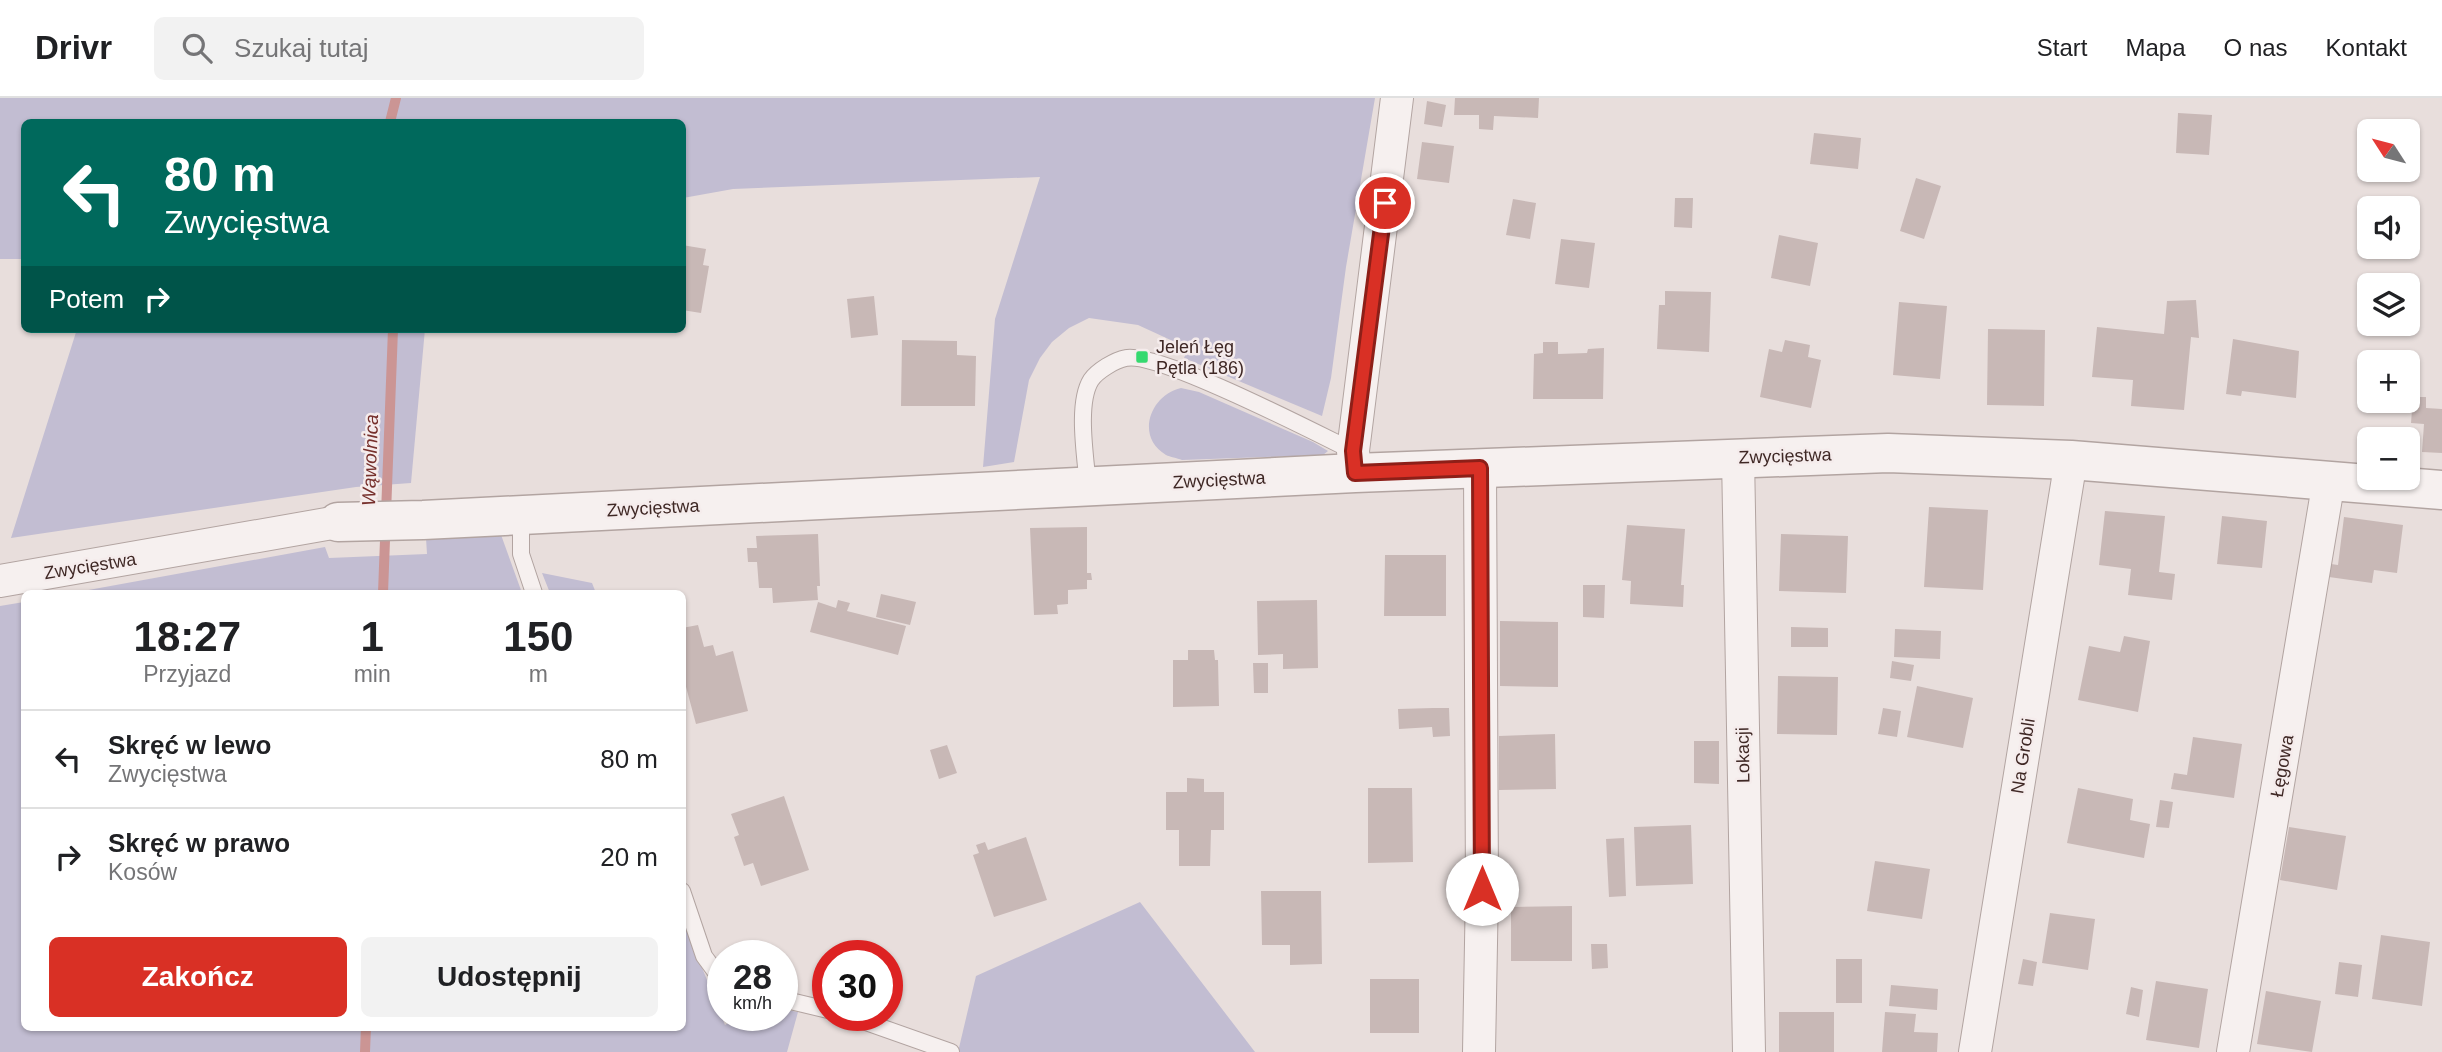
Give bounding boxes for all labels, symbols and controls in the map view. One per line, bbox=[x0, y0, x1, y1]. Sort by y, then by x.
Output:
search box bbox=[154, 17, 644, 80]
text: Drivr bbox=[35, 29, 112, 66]
icon: search bbox=[178, 29, 216, 67]
text: Szukaj tutaj bbox=[234, 33, 368, 63]
text: Start bbox=[2037, 34, 2088, 61]
text: Mapa bbox=[2126, 34, 2186, 61]
text: O nas bbox=[2224, 34, 2288, 61]
text: Kontakt bbox=[2326, 34, 2407, 61]
north arrow bbox=[2357, 119, 2420, 182]
map controls bbox=[2357, 119, 2420, 490]
icon: left bbox=[49, 147, 140, 238]
text: 80 m bbox=[164, 147, 276, 201]
pin bbox=[1355, 173, 1415, 233]
icon: arrive bbox=[1366, 184, 1404, 222]
button: sound bbox=[2357, 196, 2420, 259]
text: Zwycięstwa bbox=[164, 204, 329, 240]
button: layers bbox=[2357, 273, 2420, 336]
icon: right bbox=[138, 280, 176, 318]
text: Potem bbox=[49, 284, 124, 314]
place label: Jeleń Łęg Pętla (186) bbox=[1156, 337, 1244, 378]
marker: Jeleń Łęg Pętla (186) bbox=[1134, 349, 1150, 365]
button: + bbox=[2357, 350, 2420, 413]
water label: Wąwolnica bbox=[358, 414, 382, 506]
button: − bbox=[2357, 427, 2420, 490]
street label: Zwycięstwa bbox=[1738, 444, 1833, 468]
street label: Zwycięstwa bbox=[1172, 468, 1267, 492]
street label: Zwycięstwa bbox=[606, 496, 701, 520]
street label: Zwycięstwa bbox=[43, 549, 138, 583]
text: 18:27 bbox=[134, 613, 241, 660]
text: 1 bbox=[360, 613, 384, 660]
text: 150 bbox=[503, 613, 573, 660]
text: Przyjazd bbox=[143, 661, 231, 687]
text: min bbox=[354, 661, 391, 687]
text: m bbox=[529, 661, 548, 687]
street label: Na Grobli bbox=[2007, 717, 2039, 795]
street label: Lokacji bbox=[1733, 727, 1753, 783]
text: Skręć w lewo bbox=[108, 730, 271, 760]
street label: Łęgowa bbox=[2267, 732, 2297, 799]
icon: left bbox=[49, 740, 87, 778]
text: 80 m bbox=[600, 744, 658, 774]
text: Zwycięstwa bbox=[108, 761, 227, 787]
text: Skręć w prawo bbox=[108, 828, 290, 858]
icon: right bbox=[49, 838, 87, 876]
text: 20 m bbox=[600, 842, 658, 872]
position arrow bbox=[1445, 852, 1519, 926]
text: Kosów bbox=[108, 859, 177, 885]
button: Zakończ bbox=[49, 937, 347, 1017]
button: Udostępnij bbox=[361, 937, 658, 1017]
speed limit sign: 30 bbox=[812, 940, 903, 1031]
text: 28 bbox=[733, 957, 772, 996]
text: km/h bbox=[733, 993, 772, 1013]

